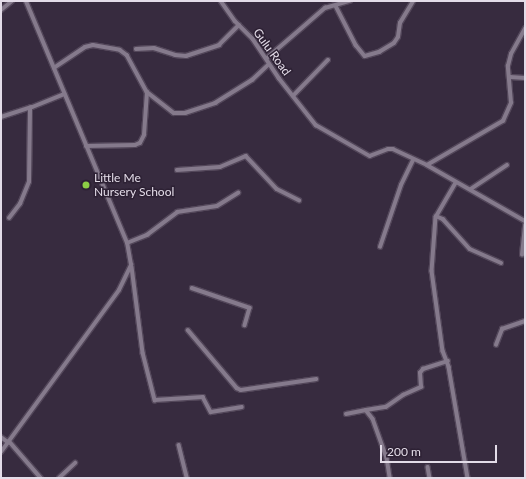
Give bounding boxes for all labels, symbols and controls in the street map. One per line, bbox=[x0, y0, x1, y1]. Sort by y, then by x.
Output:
street label: Gulu Road bbox=[250, 26, 294, 78]
place label: Little Me Nursery School bbox=[94, 171, 175, 199]
marker: Little Me Nursery School bbox=[81, 180, 91, 190]
scale bar bbox=[382, 437, 499, 463]
text: 200 m bbox=[387, 444, 421, 459]

